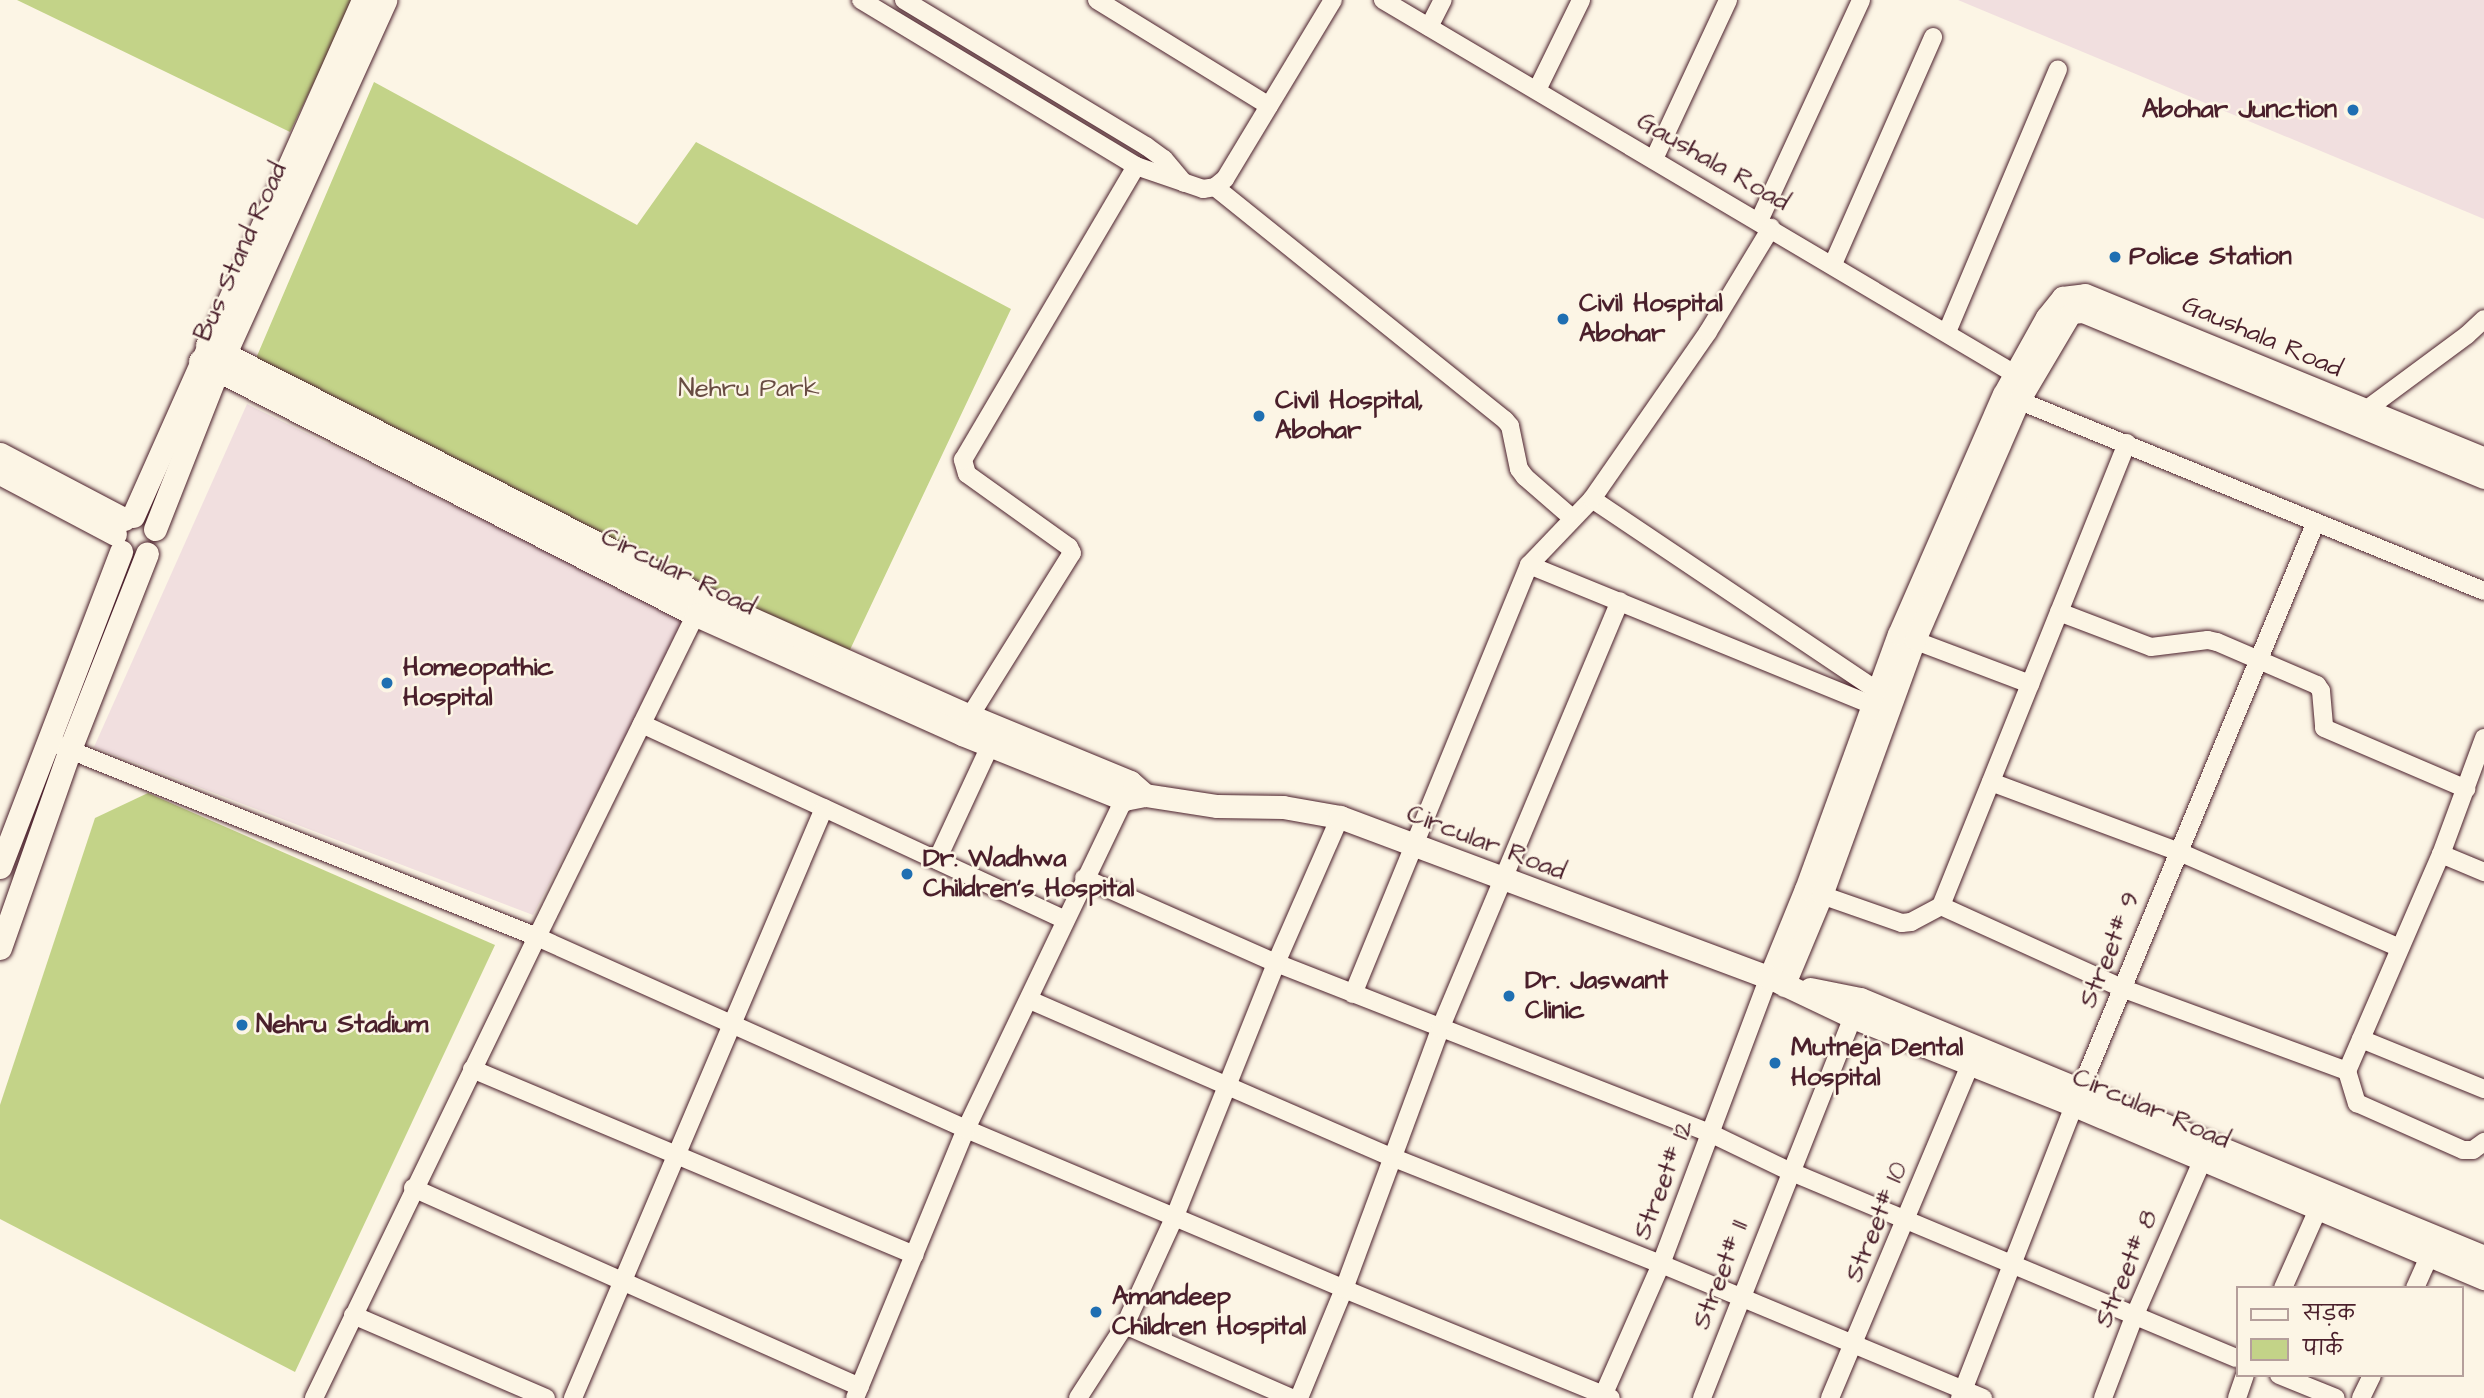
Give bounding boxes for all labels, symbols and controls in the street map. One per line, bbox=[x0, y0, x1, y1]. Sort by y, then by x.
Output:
place label: Abohar Junction bbox=[2142, 94, 2337, 126]
marker: Abohar Junction bbox=[2343, 100, 2363, 120]
street label: Gaushala Road bbox=[1631, 106, 1795, 218]
street label: Bus Stand Road bbox=[188, 158, 294, 346]
place label: Police Station bbox=[2129, 241, 2292, 273]
marker: Police Station bbox=[2107, 249, 2123, 265]
place label: Civil Hospital Abohar bbox=[1579, 288, 1723, 350]
street label: Gaushala Road bbox=[2177, 289, 2347, 385]
marker: Civil Hospital Abohar bbox=[1553, 309, 1573, 329]
park label: Nehru Park bbox=[678, 373, 820, 405]
place label: Civil Hospital, Abohar bbox=[1275, 385, 1424, 446]
marker: Civil Hospital, Abohar bbox=[1249, 406, 1269, 426]
street label: Circular Road bbox=[596, 521, 760, 623]
place label: Homeopathic Hospital bbox=[403, 652, 554, 714]
marker: Homeopathic Hospital bbox=[377, 673, 397, 693]
street label: Circular Road bbox=[1402, 798, 1570, 888]
place label: Dr. Wadhwa Children's Hospital bbox=[923, 843, 1134, 904]
marker: Dr. Wadhwa Children's Hospital bbox=[897, 864, 917, 884]
street label: Street# 9 bbox=[2073, 888, 2147, 1012]
place label: Dr. Jaswant Clinic bbox=[1525, 965, 1668, 1026]
marker: Dr. Jaswant Clinic bbox=[1499, 986, 1519, 1006]
place label: Nehru Stadium bbox=[256, 1009, 428, 1041]
marker: Nehru Stadium bbox=[234, 1017, 250, 1033]
place label: Mutneja Dental Hospital bbox=[1791, 1032, 1963, 1094]
marker: Mutneja Dental Hospital bbox=[1765, 1053, 1785, 1073]
street label: Circular Road bbox=[2068, 1062, 2234, 1156]
street label: Street# 12 bbox=[1627, 1116, 1701, 1244]
street label: Street# 10 bbox=[1839, 1157, 1915, 1287]
street label: Street# 8 bbox=[2088, 1206, 2166, 1332]
street label: Street# 11 bbox=[1686, 1216, 1756, 1334]
place label: Amandeep Children Hospital bbox=[1112, 1281, 1306, 1342]
legend bbox=[2236, 1286, 2463, 1377]
text: सड़क bbox=[2303, 1299, 2355, 1328]
marker: Amandeep Children Hospital bbox=[1086, 1302, 1106, 1322]
text: पार्क bbox=[2303, 1334, 2343, 1363]

